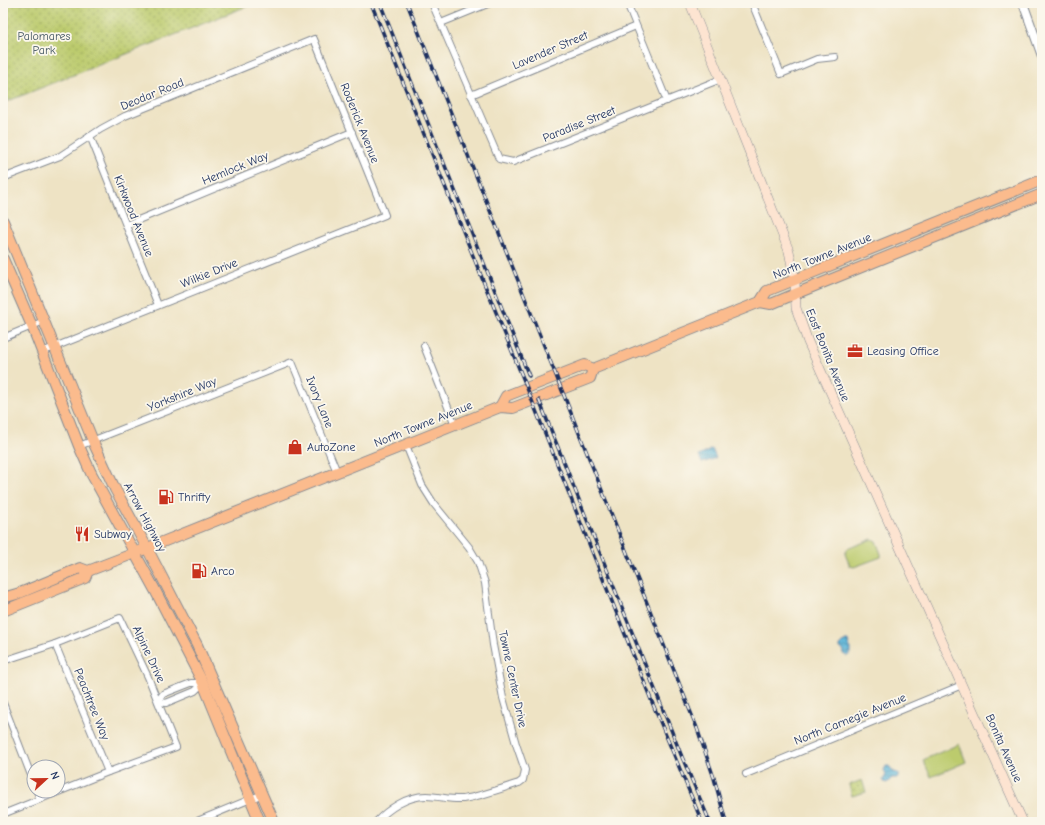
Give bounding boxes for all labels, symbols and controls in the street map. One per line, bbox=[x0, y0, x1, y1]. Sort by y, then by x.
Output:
street label: Lavender Street bbox=[510, 28, 590, 72]
park label: Palomares Park bbox=[17, 29, 71, 57]
street label: Deodar Road bbox=[118, 75, 186, 113]
street label: Roderick Avenue bbox=[338, 81, 382, 165]
street label: Paradise Street bbox=[541, 103, 618, 145]
street label: Hemlock Way bbox=[200, 148, 271, 188]
street label: Kirkwood Avenue bbox=[111, 173, 157, 259]
street label: North Towne Avenue bbox=[771, 230, 873, 282]
street label: Wilkie Drive bbox=[178, 255, 240, 291]
street label: East Bonita Avenue bbox=[803, 307, 853, 403]
office icon: Leasing Office bbox=[846, 342, 864, 360]
place label: Leasing Office bbox=[867, 344, 939, 358]
street label: Yorkshire Way bbox=[145, 374, 219, 414]
street label: Ivory Lane bbox=[303, 374, 337, 430]
street label: North Towne Avenue bbox=[372, 398, 474, 450]
shop icon: AutoZone bbox=[286, 438, 304, 456]
place label: AutoZone bbox=[307, 440, 356, 454]
street label: Arrow Highway bbox=[121, 480, 169, 555]
fuel station icon: Thrifty bbox=[157, 488, 175, 506]
place label: Thrifty bbox=[178, 490, 211, 504]
restaurant icon: Subway bbox=[73, 525, 91, 543]
place label: Subway bbox=[94, 527, 132, 541]
fuel station icon: Arco bbox=[190, 562, 208, 580]
place label: Arco bbox=[211, 564, 235, 578]
street label: Alpine Drive bbox=[130, 623, 168, 685]
street label: Towne Center Drive bbox=[496, 629, 530, 729]
street label: Peachtree Way bbox=[71, 666, 113, 742]
street label: North Carnegie Avenue bbox=[792, 690, 908, 748]
street label: Bonita Avenue bbox=[983, 712, 1025, 784]
north arrow bbox=[26, 759, 66, 799]
text: N bbox=[47, 770, 62, 781]

